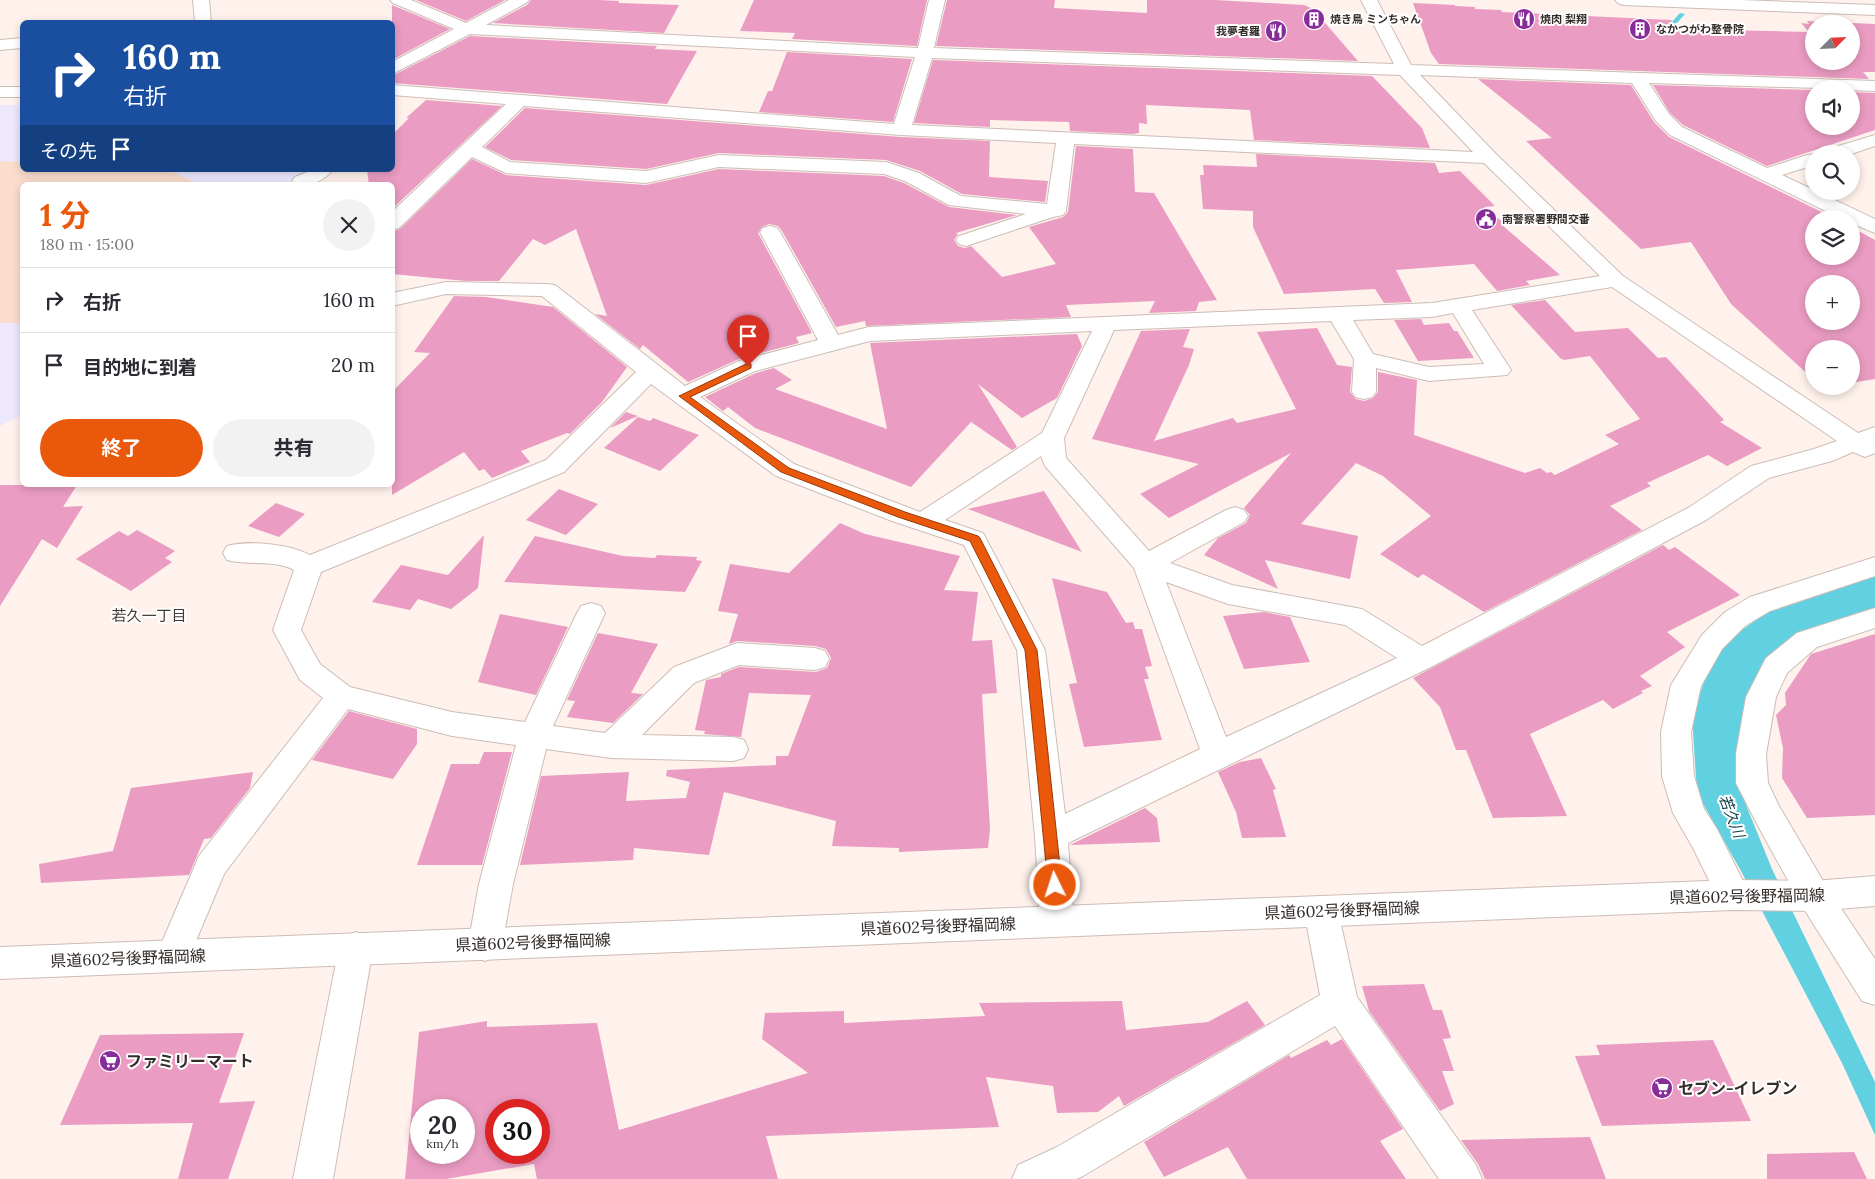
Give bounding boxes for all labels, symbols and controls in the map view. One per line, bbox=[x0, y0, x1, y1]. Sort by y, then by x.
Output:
building icon: 焼き鳥 ミンちゃん bbox=[1302, 7, 1326, 31]
restaurant icon: 焼肉 梨翔 bbox=[1512, 7, 1536, 31]
place label: 焼き鳥 ミンちゃん bbox=[1330, 12, 1421, 26]
place label: 焼肉 梨翔 bbox=[1540, 12, 1587, 26]
north arrow bbox=[1805, 15, 1860, 70]
map controls bbox=[1805, 15, 1860, 395]
building icon: なかつがわ整骨院 bbox=[1628, 17, 1652, 41]
restaurant icon: 我夢者羅 bbox=[1264, 19, 1288, 43]
place label: なかつがわ整骨院 bbox=[1656, 22, 1744, 36]
place label: 我夢者羅 bbox=[1216, 24, 1260, 38]
text: 160 m bbox=[123, 34, 221, 79]
icon: right bbox=[40, 40, 105, 105]
button: sound bbox=[1805, 80, 1860, 135]
text: 右折 bbox=[123, 82, 167, 110]
icon: arrive bbox=[107, 135, 135, 163]
text: その先 bbox=[40, 139, 97, 163]
button: search bbox=[1805, 145, 1860, 200]
text: 1 分 bbox=[40, 196, 90, 234]
button: close bbox=[323, 199, 375, 251]
public building icon: 南警察署野間交番 bbox=[1474, 207, 1498, 231]
button: layers bbox=[1805, 210, 1860, 265]
place label: 南警察署野間交番 bbox=[1502, 212, 1590, 226]
text: 180 m · 15:00 bbox=[40, 234, 134, 254]
button: + bbox=[1805, 275, 1860, 330]
icon: right bbox=[40, 286, 68, 314]
text: 160 m bbox=[323, 288, 375, 312]
text: 右折 bbox=[83, 290, 121, 314]
pin bbox=[727, 315, 769, 366]
icon: arrive bbox=[734, 322, 762, 350]
button: − bbox=[1805, 340, 1860, 395]
icon: arrive bbox=[40, 351, 68, 379]
text: 20 m bbox=[331, 353, 375, 377]
text: 目的地に到着 bbox=[83, 355, 197, 379]
button: 終了 bbox=[40, 419, 203, 477]
button: 共有 bbox=[213, 419, 375, 477]
district label: 若久一丁目 bbox=[111, 606, 187, 625]
water label: 若久川 bbox=[1715, 792, 1750, 842]
position arrow bbox=[1028, 858, 1080, 910]
street label: 県道602号後野福岡線 bbox=[1669, 885, 1825, 907]
street label: 県道602号後野福岡線 bbox=[1264, 897, 1420, 923]
street label: 県道602号後野福岡線 bbox=[860, 913, 1016, 939]
street label: 県道602号後野福岡線 bbox=[455, 929, 611, 955]
street label: 県道602号後野福岡線 bbox=[50, 945, 206, 971]
supermarket icon: ファミリーマート bbox=[98, 1049, 122, 1073]
place label: ファミリーマート bbox=[126, 1051, 254, 1071]
supermarket icon: セブン-イレブン bbox=[1650, 1076, 1674, 1100]
place label: セブン-イレブン bbox=[1678, 1078, 1798, 1098]
speed limit sign: 30 bbox=[485, 1099, 550, 1164]
text: 20 bbox=[428, 1109, 457, 1141]
text: km/h bbox=[426, 1136, 459, 1151]

